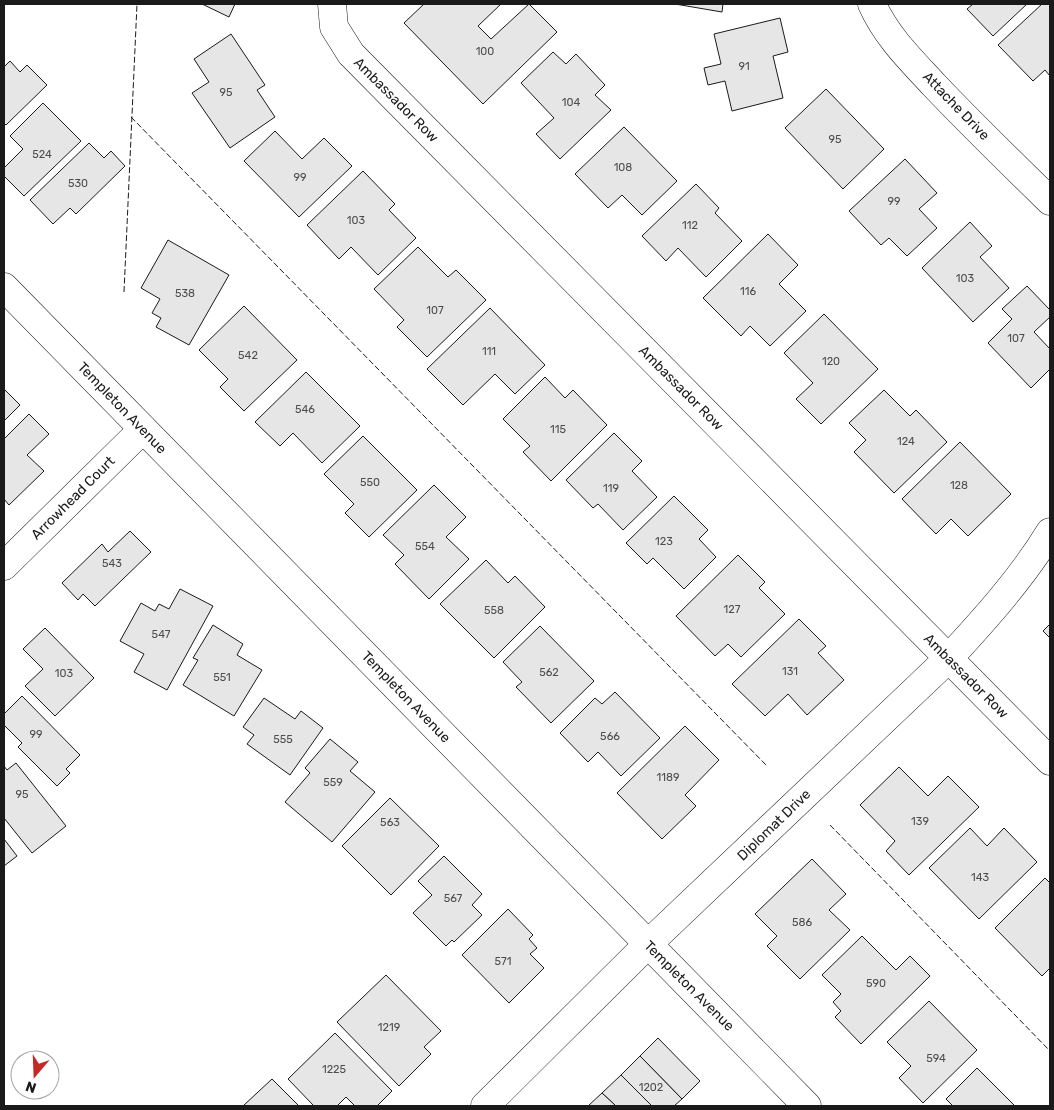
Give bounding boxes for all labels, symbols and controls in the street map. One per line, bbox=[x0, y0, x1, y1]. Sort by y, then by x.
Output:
house number: 100 bbox=[476, 45, 494, 58]
street label: Ambassador Row bbox=[350, 54, 442, 146]
house number: 91 bbox=[738, 60, 750, 73]
street label: Attache Drive bbox=[919, 68, 993, 144]
house number: 95 bbox=[219, 86, 233, 99]
house number: 104 bbox=[562, 96, 580, 109]
house number: 95 bbox=[828, 133, 842, 146]
house number: 524 bbox=[32, 148, 52, 161]
house number: 108 bbox=[614, 161, 632, 174]
house number: 99 bbox=[293, 171, 307, 184]
house number: 530 bbox=[68, 177, 88, 190]
house number: 99 bbox=[887, 195, 901, 208]
house number: 103 bbox=[347, 214, 366, 227]
house number: 112 bbox=[682, 219, 698, 232]
house number: 103 bbox=[956, 272, 975, 285]
house number: 116 bbox=[740, 285, 756, 298]
house number: 538 bbox=[175, 287, 195, 300]
house number: 107 bbox=[426, 304, 444, 317]
house number: 107 bbox=[1007, 332, 1025, 345]
street label: Ambassador Row bbox=[635, 342, 727, 434]
house number: 111 bbox=[482, 345, 496, 358]
house number: 542 bbox=[238, 349, 258, 362]
house number: 120 bbox=[822, 355, 840, 368]
street label: Templeton Avenue bbox=[74, 359, 170, 457]
house number: 546 bbox=[295, 403, 315, 416]
house number: 115 bbox=[550, 423, 566, 436]
house number: 124 bbox=[897, 435, 915, 448]
street label: Arrowhead Court bbox=[28, 452, 119, 543]
house number: 550 bbox=[360, 476, 380, 489]
house number: 128 bbox=[950, 479, 968, 492]
house number: 119 bbox=[603, 482, 619, 495]
house number: 123 bbox=[655, 535, 673, 548]
house number: 554 bbox=[415, 540, 435, 553]
house number: 543 bbox=[102, 557, 122, 570]
house number: 127 bbox=[724, 603, 741, 616]
house number: 558 bbox=[484, 604, 504, 617]
house number: 547 bbox=[152, 628, 171, 641]
street label: Ambassador Row bbox=[920, 630, 1012, 722]
street label: Templeton Avenue bbox=[358, 648, 454, 746]
house number: 131 bbox=[782, 665, 798, 678]
house number: 562 bbox=[539, 666, 559, 679]
house number: 103 bbox=[55, 667, 74, 680]
house number: 551 bbox=[213, 671, 231, 684]
house number: 99 bbox=[29, 728, 43, 741]
house number: 566 bbox=[600, 730, 620, 743]
house number: 555 bbox=[273, 733, 293, 746]
house number: 1189 bbox=[657, 771, 679, 784]
house number: 559 bbox=[323, 776, 343, 789]
street label: Diplomat Drive bbox=[734, 786, 814, 864]
house number: 95 bbox=[15, 788, 29, 801]
house number: 139 bbox=[911, 815, 929, 828]
house number: 563 bbox=[380, 816, 400, 829]
house number: 143 bbox=[971, 871, 989, 884]
house number: 567 bbox=[444, 892, 463, 905]
house number: 586 bbox=[792, 916, 812, 929]
street label: Templeton Avenue bbox=[640, 937, 738, 1035]
house number: 571 bbox=[495, 955, 511, 968]
house number: 590 bbox=[866, 977, 886, 990]
house number: 1219 bbox=[378, 1021, 400, 1034]
north arrow bbox=[10, 1050, 60, 1100]
house number: 594 bbox=[926, 1052, 946, 1065]
house number: 1225 bbox=[322, 1063, 347, 1076]
text: N bbox=[23, 1077, 38, 1096]
house number: 1202 bbox=[639, 1081, 663, 1094]

